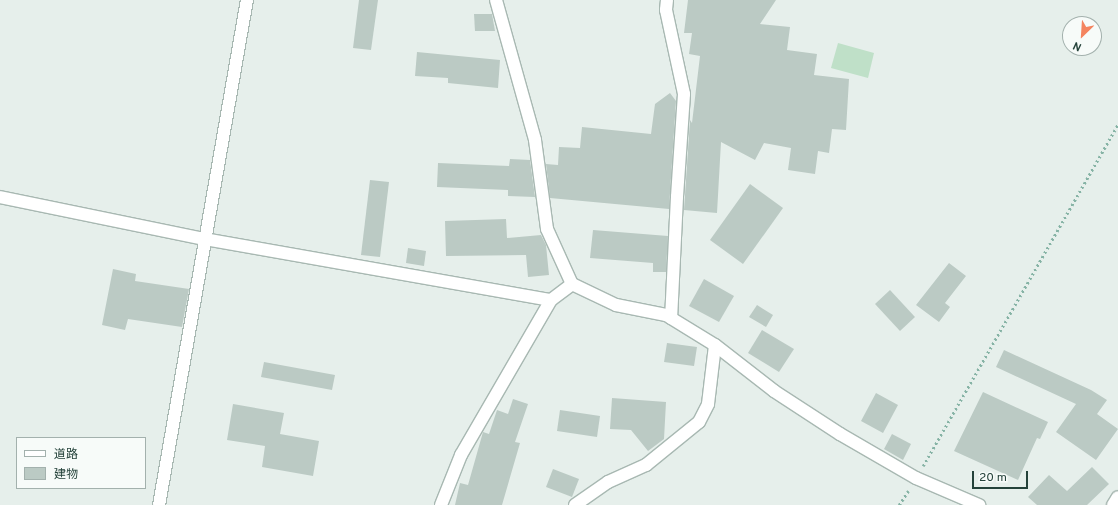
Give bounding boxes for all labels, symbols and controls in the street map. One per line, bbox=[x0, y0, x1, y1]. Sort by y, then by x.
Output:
north arrow bbox=[1062, 16, 1102, 56]
text: N bbox=[1071, 38, 1084, 54]
legend bbox=[16, 437, 146, 489]
text: 道路 bbox=[54, 447, 78, 463]
scale bar bbox=[974, 463, 1030, 489]
text: 建物 bbox=[54, 467, 78, 483]
text: 20 m bbox=[979, 470, 1007, 486]

